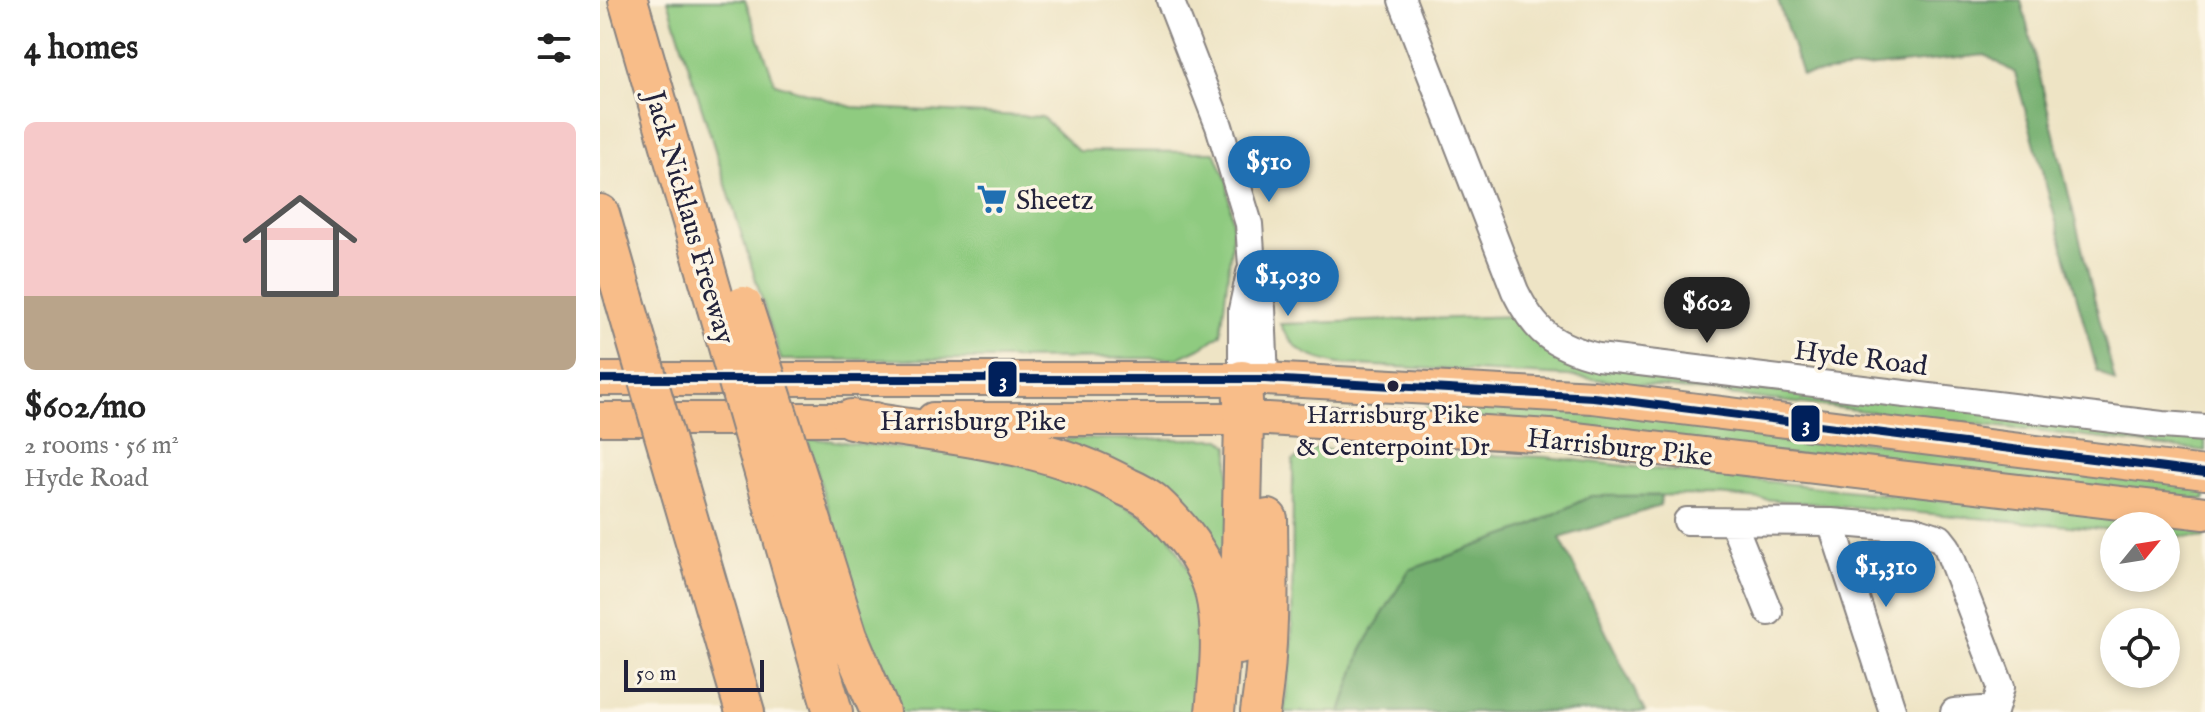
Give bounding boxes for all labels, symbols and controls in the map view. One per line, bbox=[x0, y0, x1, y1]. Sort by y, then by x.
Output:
icon: filters bbox=[532, 26, 576, 70]
text: 4 homes bbox=[24, 27, 138, 70]
street label: Jack Nicklaus Freeway bbox=[635, 84, 742, 349]
pin: $510 bbox=[1222, 136, 1316, 204]
text: $510 bbox=[1246, 145, 1292, 178]
icon: home bbox=[228, 174, 372, 318]
supermarket icon: Sheetz bbox=[975, 182, 1009, 216]
place label: Sheetz bbox=[1016, 184, 1093, 219]
pin: $1,030 bbox=[1223, 250, 1353, 318]
text: $1,030 bbox=[1255, 259, 1321, 292]
pin: $602 bbox=[1660, 277, 1754, 345]
text: $602 bbox=[1682, 286, 1732, 319]
street label: Hyde Road bbox=[1792, 334, 1929, 385]
line badge: 3 bbox=[987, 360, 1018, 398]
text: 3 bbox=[999, 367, 1007, 395]
marker: Harrisburg Pike & Centerpoint Dr bbox=[1385, 378, 1401, 394]
text: $602/mo bbox=[24, 386, 146, 429]
place label: Harrisburg Pike & Centerpoint Dr bbox=[1296, 399, 1490, 464]
line badge: 3 bbox=[1790, 404, 1821, 443]
street label: Harrisburg Pike bbox=[880, 405, 1066, 440]
text: 3 bbox=[1802, 411, 1810, 439]
street label: Harrisburg Pike bbox=[1525, 421, 1714, 476]
text: 2 rooms · 56 m² bbox=[24, 429, 179, 462]
text: Hyde Road bbox=[24, 462, 148, 495]
north arrow bbox=[2100, 512, 2180, 592]
map controls bbox=[2100, 512, 2180, 688]
pin: $1,310 bbox=[1821, 541, 1951, 609]
text: $1,310 bbox=[1854, 550, 1918, 583]
button: locate bbox=[2100, 608, 2180, 688]
scale bar bbox=[624, 656, 764, 692]
text: 50 m bbox=[636, 660, 677, 688]

